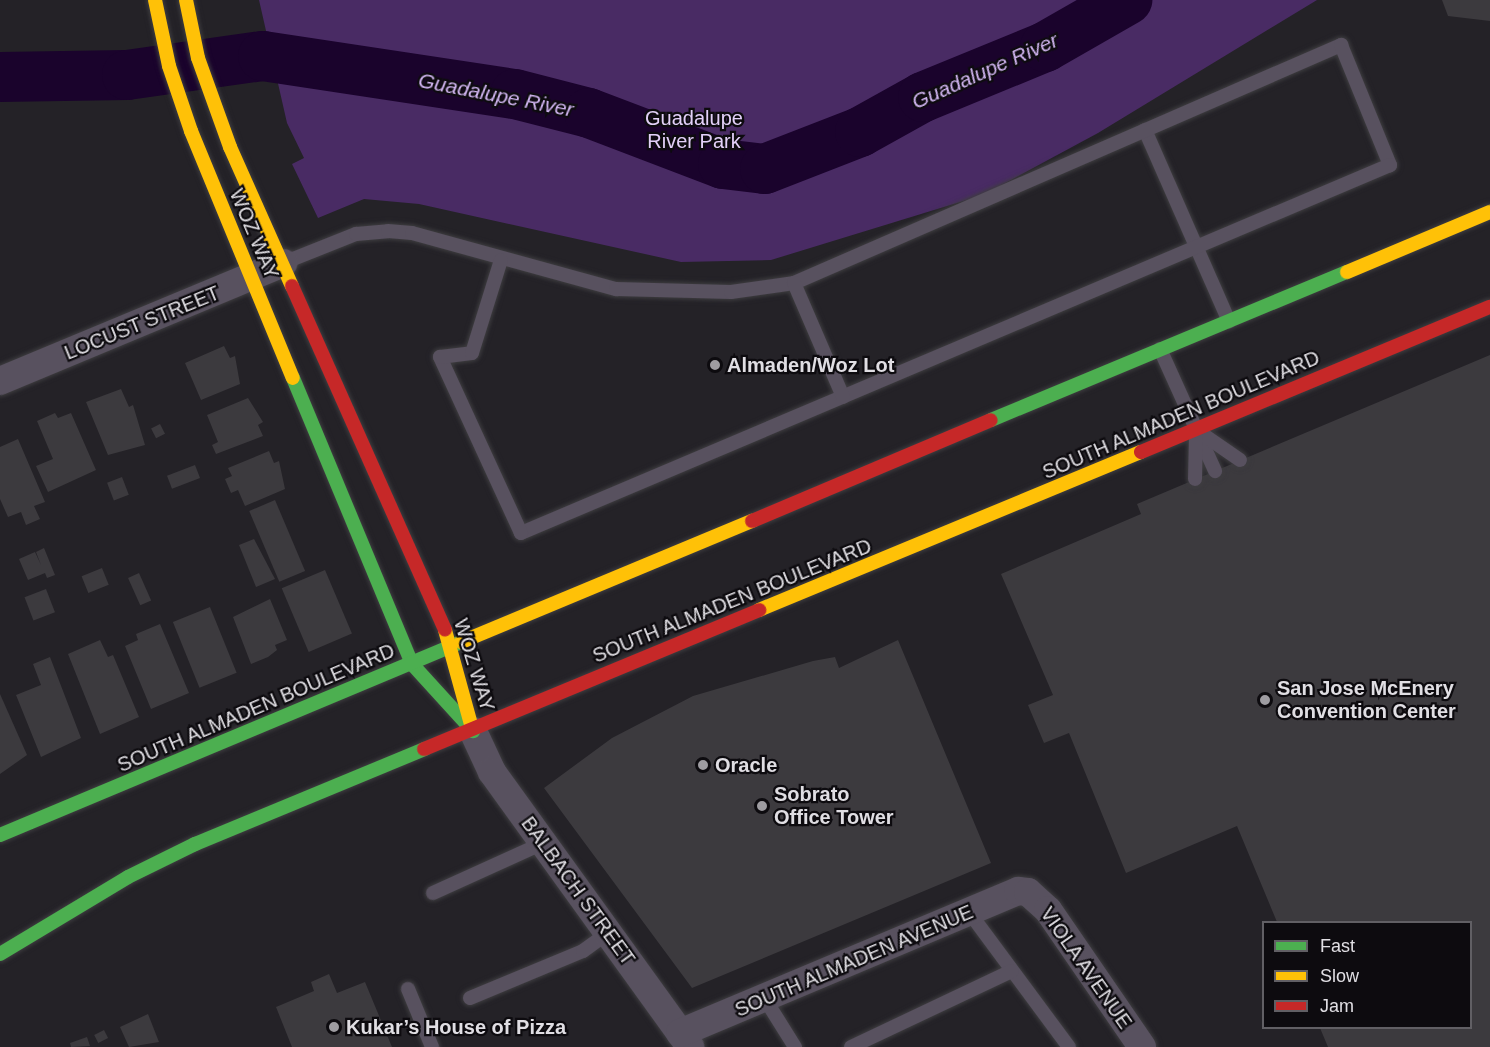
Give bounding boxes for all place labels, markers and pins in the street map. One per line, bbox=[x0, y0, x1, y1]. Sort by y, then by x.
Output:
place label: Almaden/Woz Lot bbox=[727, 353, 894, 377]
marker: Almaden/Woz Lot bbox=[708, 358, 722, 372]
place label: San Jose McEnery Convention Center bbox=[1277, 676, 1456, 723]
marker: San Jose McEnery Convention Center bbox=[1258, 693, 1272, 707]
place label: Oracle bbox=[715, 753, 777, 777]
marker: Oracle bbox=[696, 758, 710, 772]
place label: Sobrato Office Tower bbox=[774, 783, 894, 830]
marker: Sobrato Office Tower bbox=[755, 799, 769, 813]
place label: Kukar’s House of Pizza bbox=[346, 1015, 566, 1039]
marker: Kukar’s House of Pizza bbox=[327, 1020, 341, 1034]

